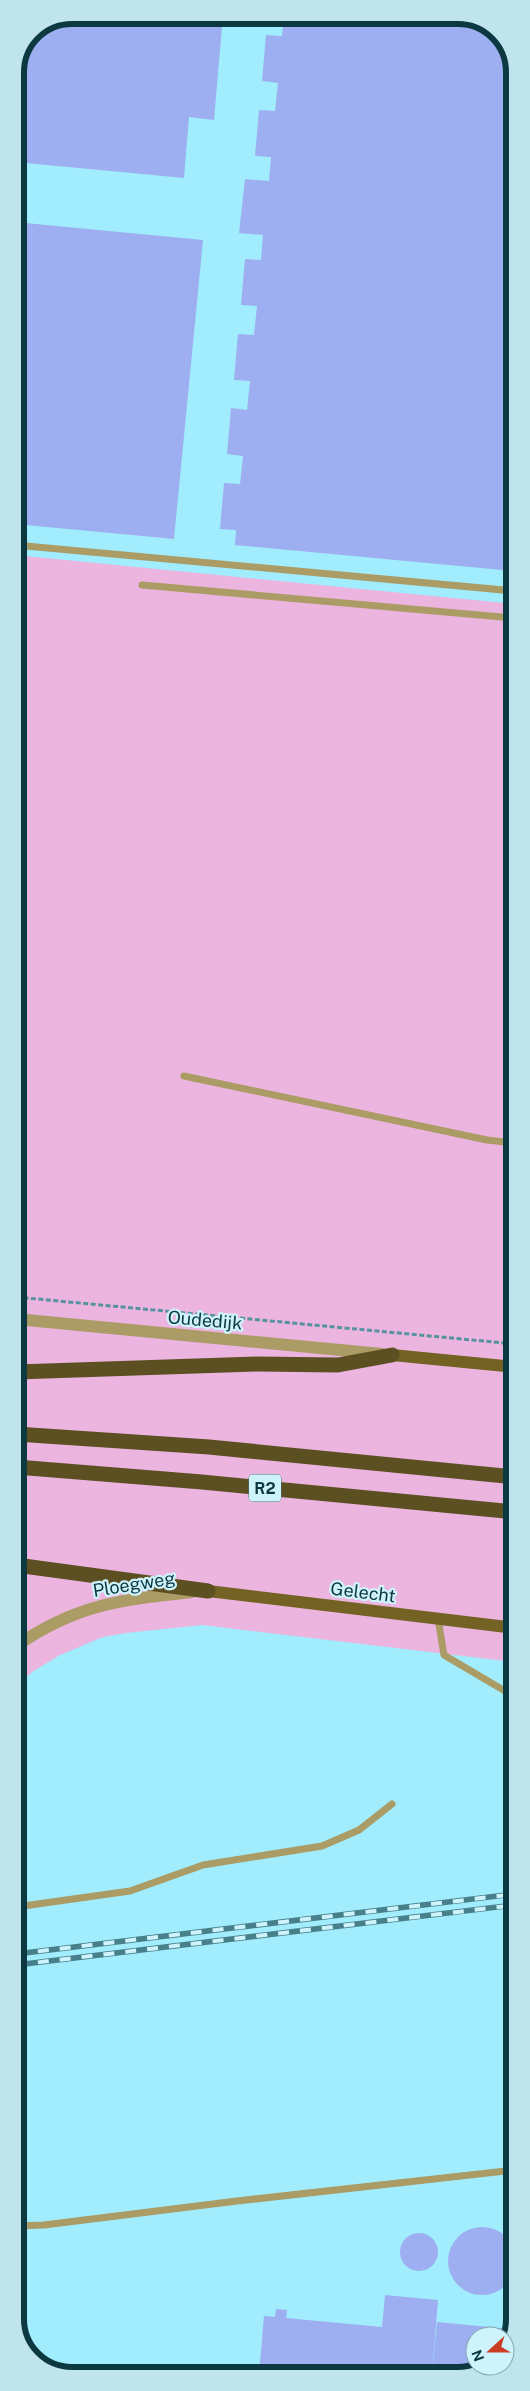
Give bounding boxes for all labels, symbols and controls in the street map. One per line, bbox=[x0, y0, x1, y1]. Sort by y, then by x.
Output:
street label: Oudedijk bbox=[167, 1306, 243, 1334]
road number: R2 bbox=[249, 1475, 281, 1502]
street label: Ploegweg bbox=[91, 1567, 177, 1601]
street label: Gelecht bbox=[329, 1578, 397, 1606]
north arrow bbox=[465, 2326, 515, 2376]
text: N bbox=[468, 2348, 487, 2364]

